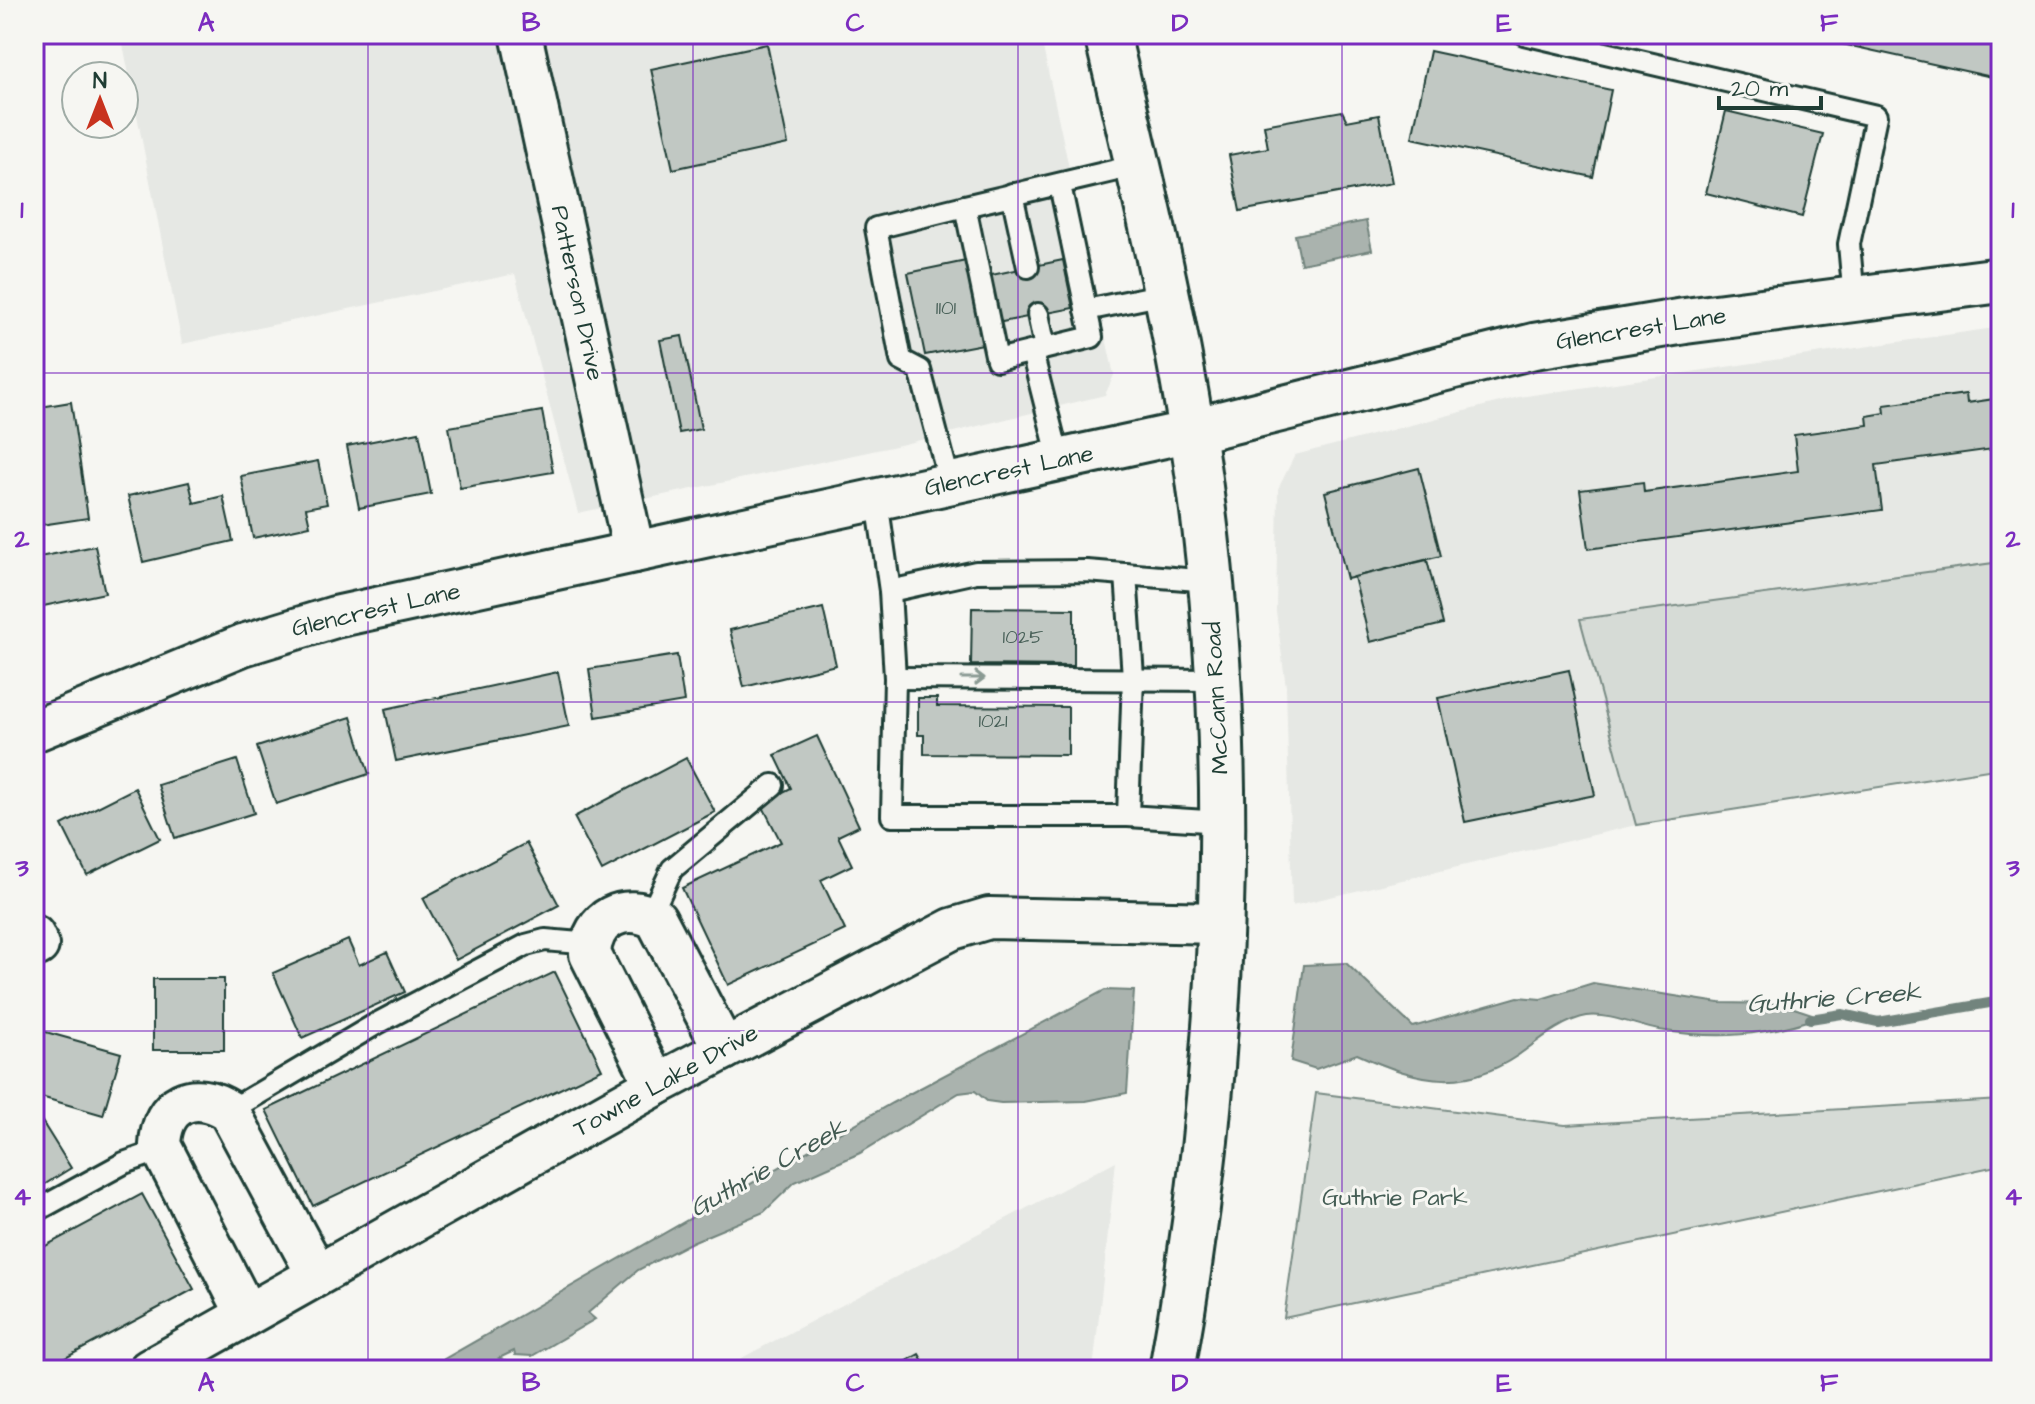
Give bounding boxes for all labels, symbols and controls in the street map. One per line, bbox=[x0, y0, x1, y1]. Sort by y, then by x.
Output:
text: A bbox=[198, 5, 215, 41]
text: B bbox=[522, 5, 541, 41]
text: C bbox=[846, 5, 865, 41]
text: D bbox=[1172, 5, 1189, 41]
text: E bbox=[1496, 5, 1512, 41]
text: F bbox=[1820, 5, 1839, 41]
north arrow bbox=[60, 60, 140, 140]
scale bar bbox=[1719, 60, 1821, 110]
text: N bbox=[93, 66, 107, 97]
text: 20 m bbox=[1731, 72, 1788, 106]
text: 1 bbox=[20, 192, 24, 228]
text: 1 bbox=[2011, 192, 2015, 228]
street label: Patterson Drive bbox=[542, 202, 612, 384]
house number: 1101 bbox=[936, 294, 957, 322]
street label: Glencrest Lane bbox=[1553, 299, 1729, 359]
street label: Glencrest Lane bbox=[921, 436, 1097, 506]
text: 2 bbox=[14, 521, 30, 557]
text: 2 bbox=[2005, 521, 2021, 557]
street label: Glencrest Lane bbox=[288, 574, 464, 646]
street label: McCann Road bbox=[1196, 621, 1238, 775]
house number: 1025 bbox=[1003, 623, 1043, 651]
one-way arrow bbox=[959, 670, 986, 686]
house number: 1021 bbox=[978, 707, 1008, 735]
text: 3 bbox=[14, 850, 29, 886]
text: 3 bbox=[2005, 850, 2020, 886]
water label: Guthrie Creek bbox=[1746, 974, 1923, 1022]
street label: Towne Lake Drive bbox=[567, 1016, 765, 1146]
water label: Guthrie Creek bbox=[683, 1110, 854, 1226]
text: 4 bbox=[13, 1179, 31, 1215]
text: 4 bbox=[2004, 1179, 2022, 1215]
park label: Guthrie Park bbox=[1322, 1181, 1468, 1215]
text: A bbox=[198, 1365, 215, 1401]
text: B bbox=[522, 1365, 541, 1401]
text: C bbox=[846, 1365, 865, 1401]
text: D bbox=[1172, 1365, 1189, 1401]
text: E bbox=[1496, 1365, 1512, 1401]
text: F bbox=[1820, 1365, 1839, 1401]

